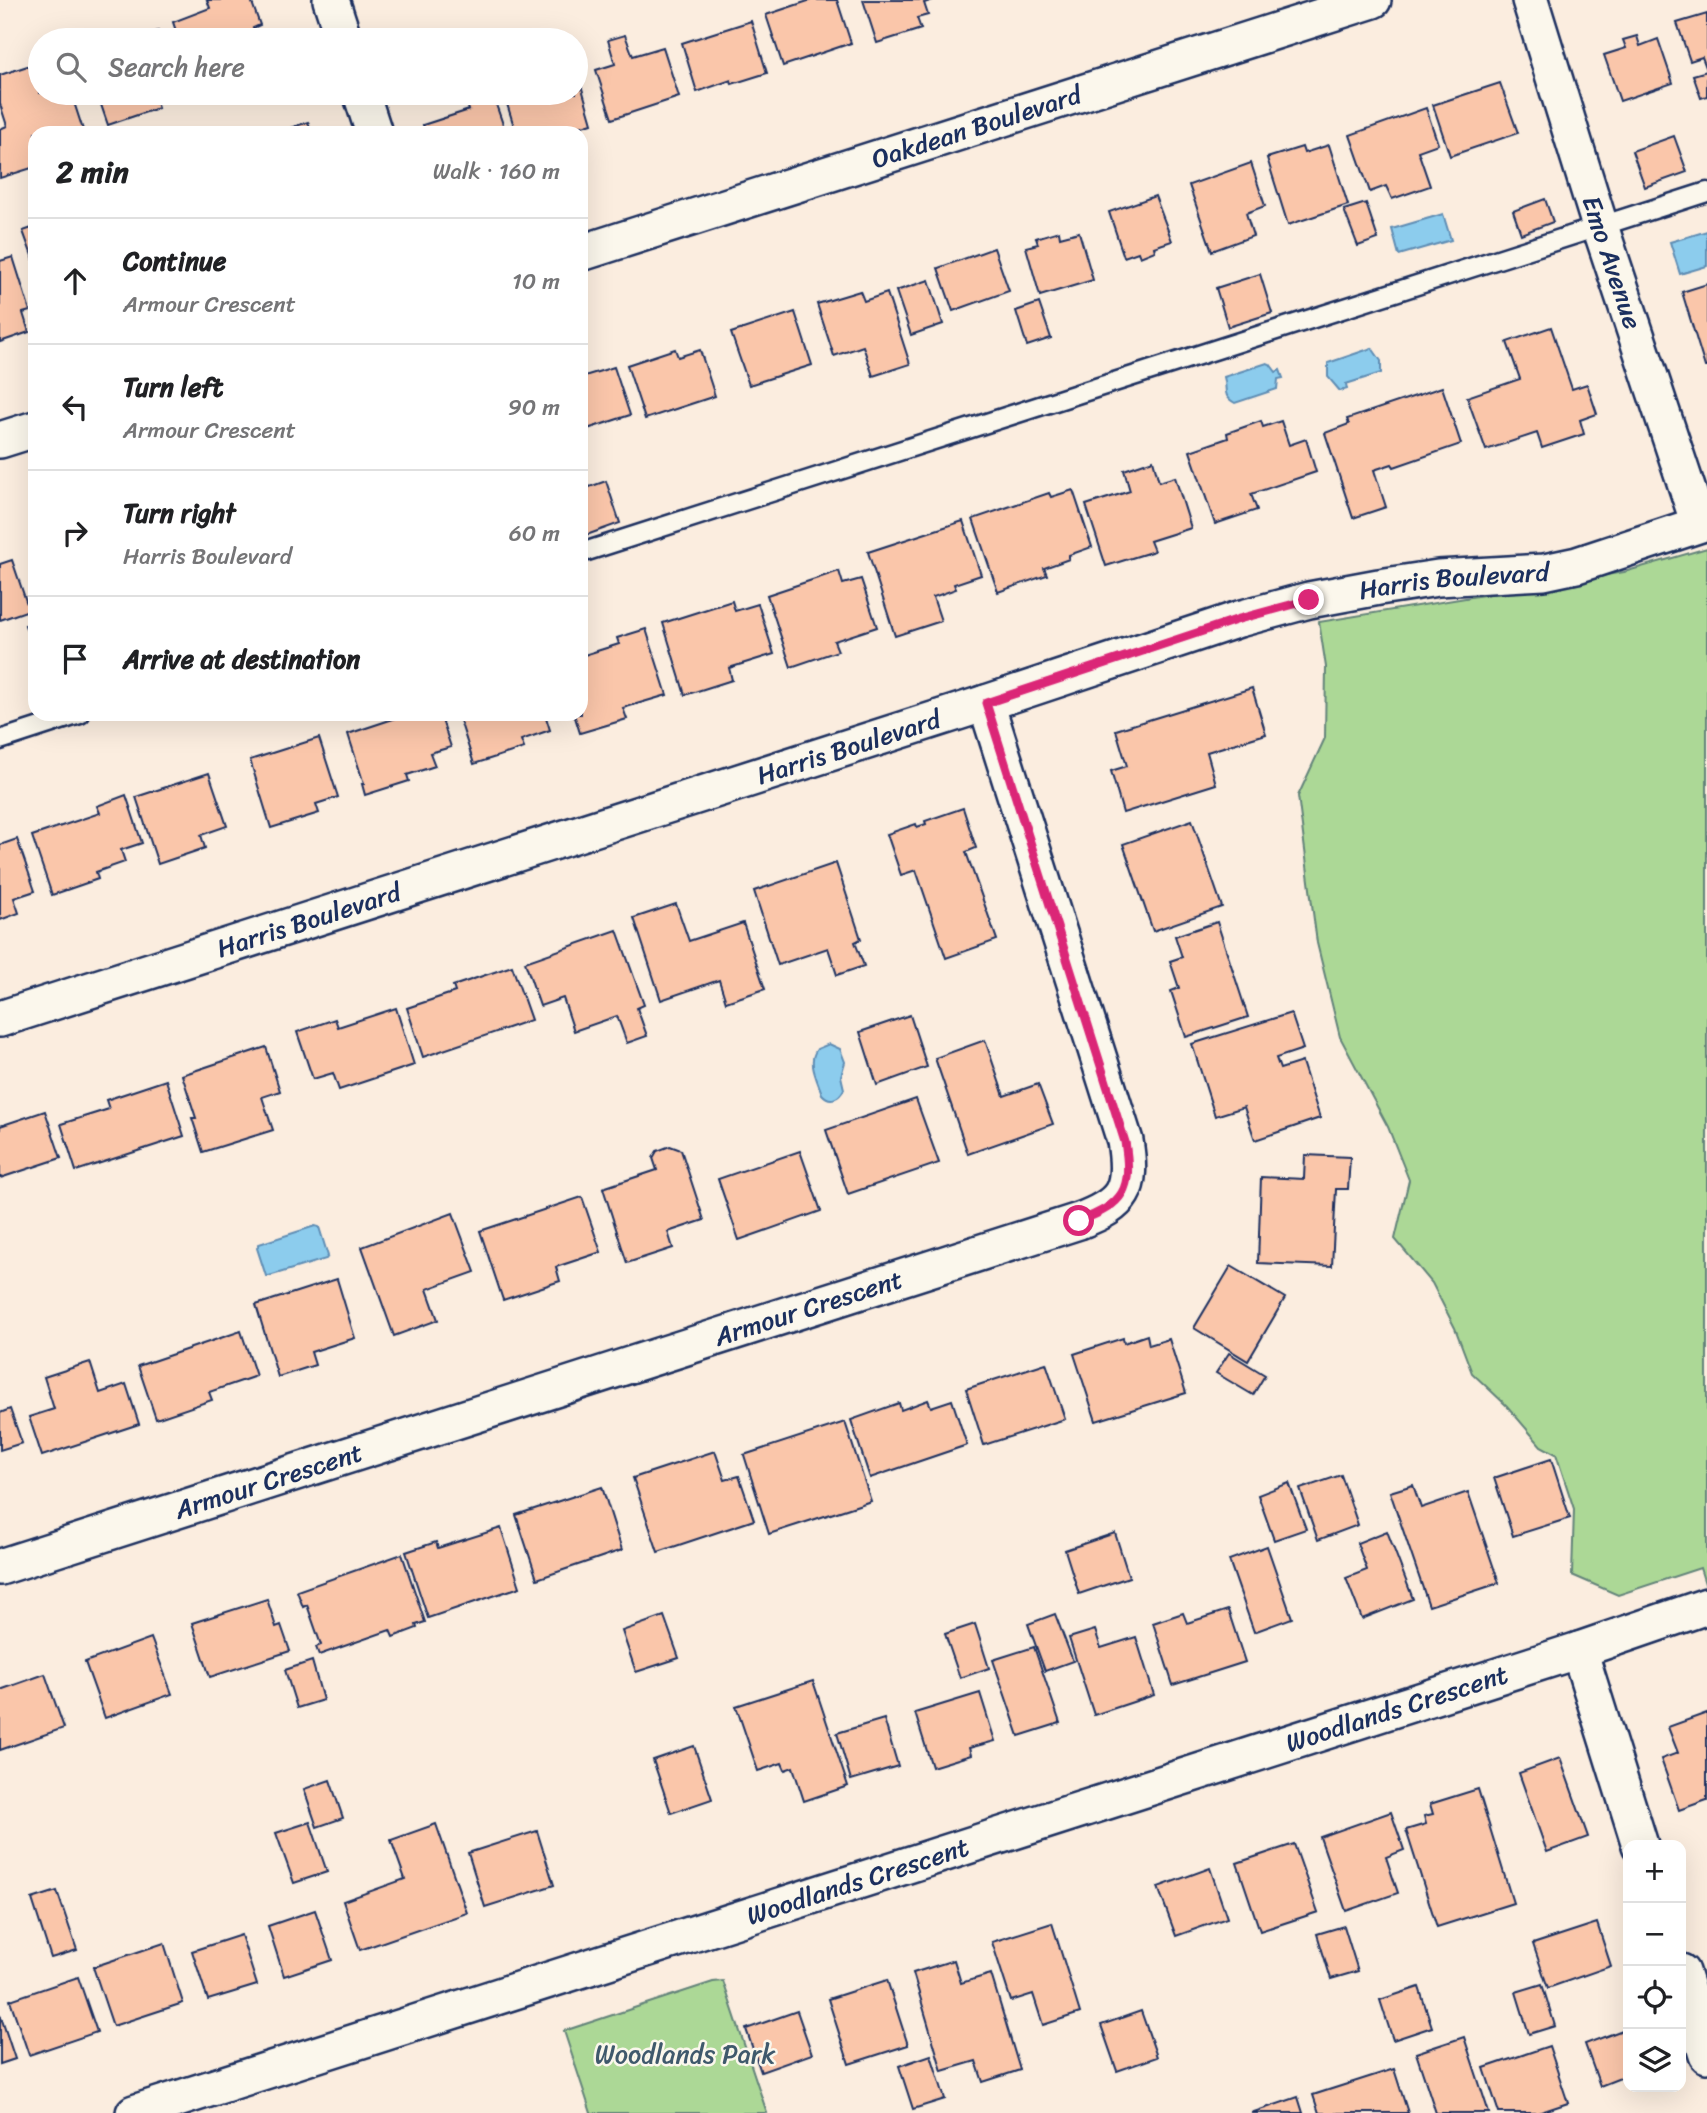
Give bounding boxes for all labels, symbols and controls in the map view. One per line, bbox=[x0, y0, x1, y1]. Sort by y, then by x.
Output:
search box bbox=[28, 28, 588, 105]
text: Search here bbox=[108, 44, 245, 90]
icon: search bbox=[52, 48, 90, 86]
street label: Oakdean Boulevard bbox=[866, 71, 1089, 182]
text: 2 min bbox=[56, 145, 129, 199]
text: Walk · 160 m bbox=[433, 151, 560, 192]
street label: Emo Avenue bbox=[1569, 190, 1656, 335]
text: Continue bbox=[123, 238, 226, 284]
text: 10 m bbox=[512, 261, 560, 302]
icon: ahead bbox=[56, 262, 94, 300]
text: Armour Crescent bbox=[123, 284, 296, 325]
text: Turn left bbox=[123, 364, 223, 410]
text: 90 m bbox=[508, 387, 560, 428]
icon: left bbox=[56, 388, 94, 426]
text: Armour Crescent bbox=[123, 410, 296, 451]
text: Turn right bbox=[123, 490, 236, 536]
text: 60 m bbox=[509, 513, 560, 554]
icon: right bbox=[56, 514, 94, 552]
text: Harris Boulevard bbox=[123, 536, 292, 577]
street label: Harris Boulevard bbox=[1355, 549, 1553, 613]
route end bbox=[1293, 584, 1324, 615]
text: Arrive at destination bbox=[123, 636, 360, 682]
icon: arrive bbox=[56, 640, 94, 678]
street label: Harris Boulevard bbox=[751, 695, 949, 798]
street label: Harris Boulevard bbox=[211, 868, 409, 971]
route start bbox=[1063, 1205, 1094, 1236]
street label: Armour Crescent bbox=[707, 1256, 909, 1360]
street label: Armour Crescent bbox=[167, 1429, 369, 1533]
street label: Woodlands Crescent bbox=[1280, 1651, 1514, 1766]
street label: Woodlands Crescent bbox=[741, 1824, 975, 1938]
map controls bbox=[1623, 1840, 1686, 2092]
button: + bbox=[1623, 1840, 1686, 1903]
button: − bbox=[1623, 1903, 1686, 1966]
button: locate bbox=[1623, 1966, 1686, 2029]
button: layers bbox=[1623, 2029, 1686, 2092]
park label: Woodlands Park bbox=[595, 2031, 775, 2077]

